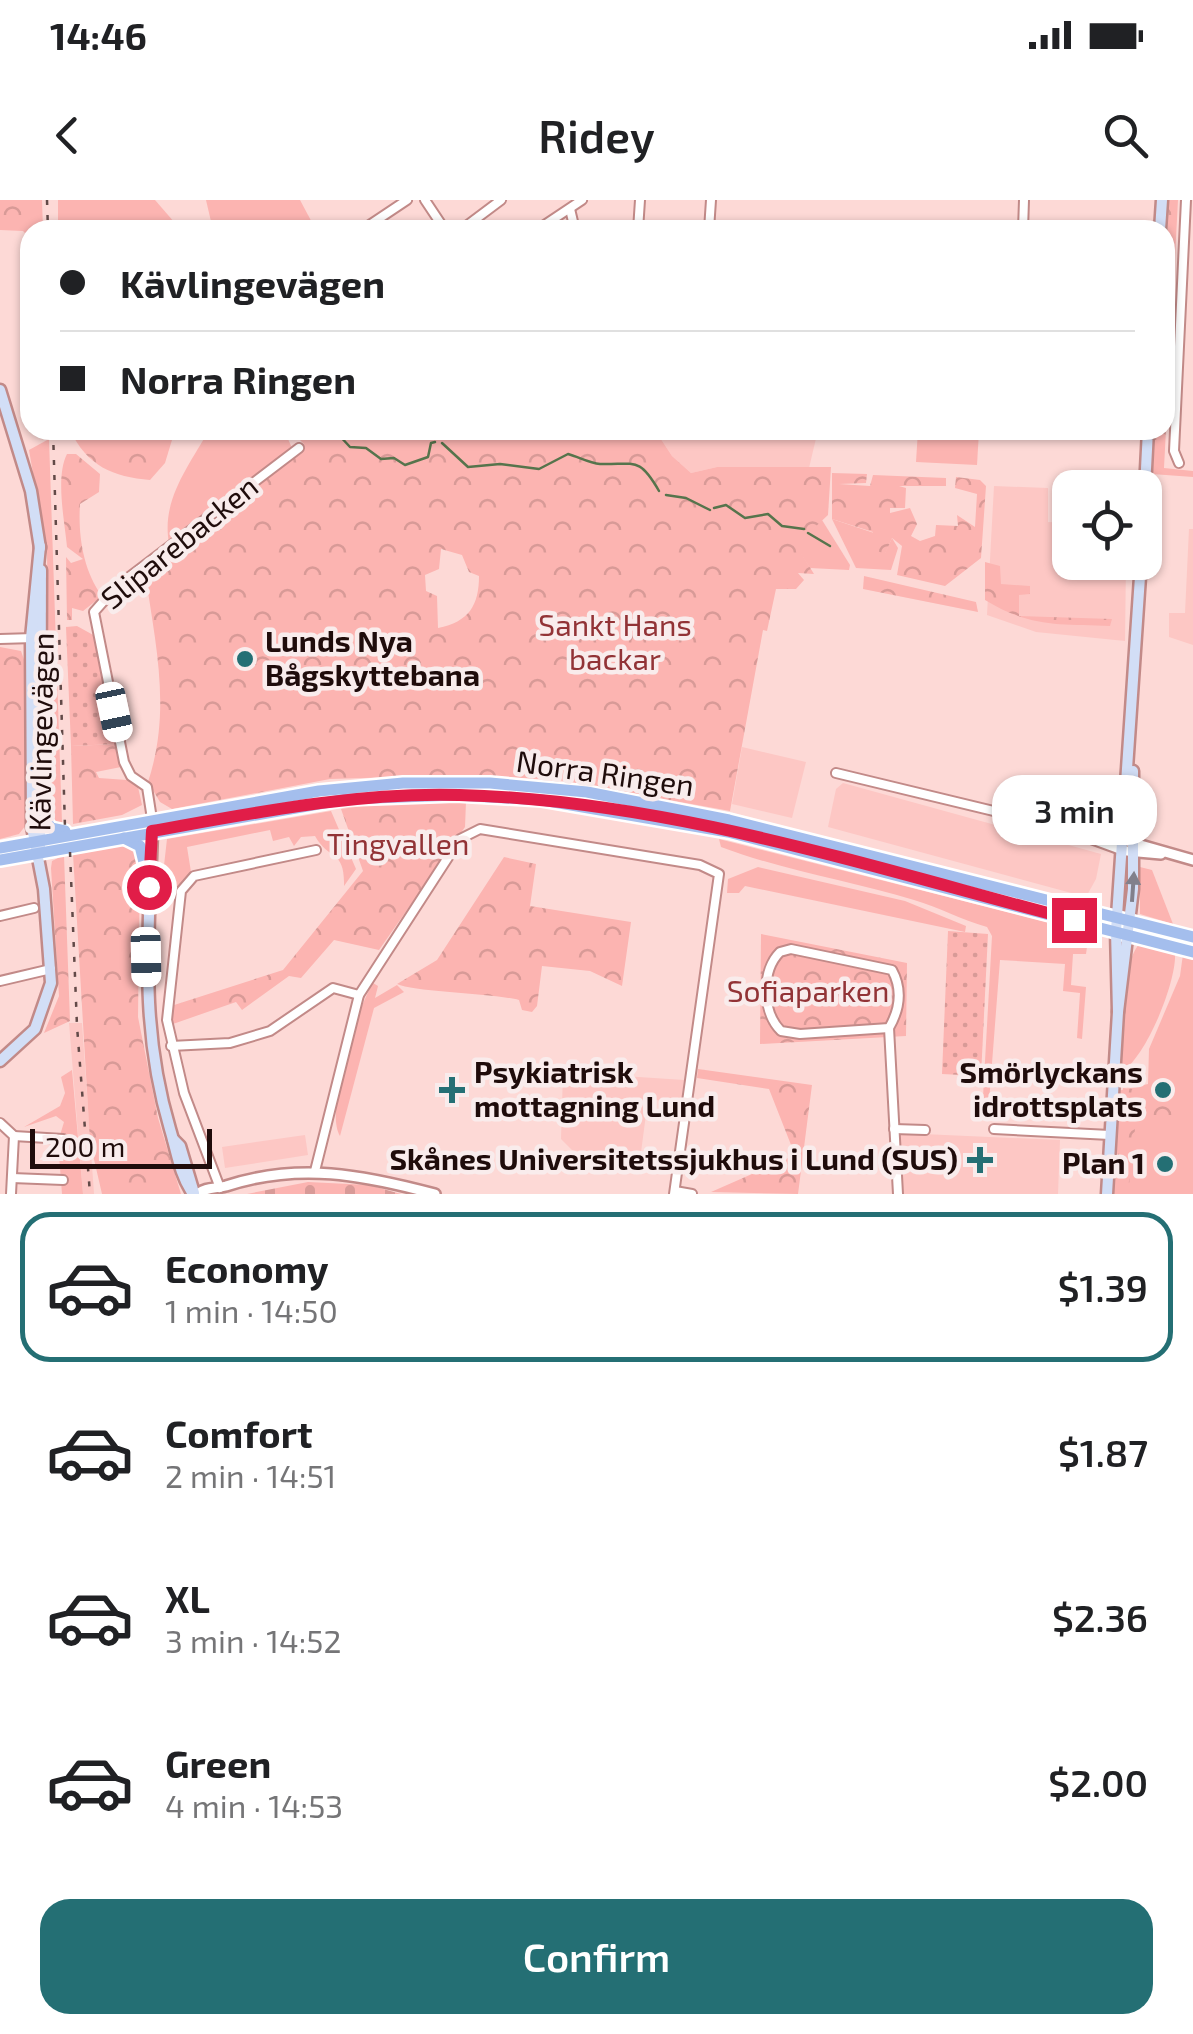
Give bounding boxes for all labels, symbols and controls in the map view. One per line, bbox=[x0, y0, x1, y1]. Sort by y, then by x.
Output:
text: 14:46 bbox=[50, 12, 147, 58]
icon: back bbox=[40, 108, 95, 163]
text: Ridey bbox=[538, 108, 655, 162]
icon: search bbox=[1098, 108, 1153, 163]
text: Kävlingevägen bbox=[120, 260, 385, 306]
text: Norra Ringen bbox=[120, 356, 356, 402]
street label: Sliparebacken bbox=[93, 467, 264, 616]
map controls bbox=[1052, 470, 1162, 580]
button: locate bbox=[1052, 470, 1162, 580]
park label: Sankt Hans backar bbox=[538, 606, 692, 676]
place label: Lunds Nya Bågskyttebana bbox=[265, 622, 480, 693]
street label: Kävlingevägen bbox=[20, 632, 60, 832]
marker: Lunds Nya Bågskyttebana bbox=[234, 648, 256, 670]
car bbox=[93, 680, 135, 744]
street label: Norra Ringen bbox=[514, 742, 696, 802]
callout: 3 min bbox=[992, 775, 1156, 845]
text: 3 min bbox=[1034, 791, 1115, 829]
park label: Tingvallen bbox=[327, 825, 469, 861]
route start bbox=[127, 865, 172, 910]
one-way arrow bbox=[1125, 870, 1141, 902]
route end bbox=[1052, 898, 1097, 943]
car bbox=[130, 927, 162, 987]
park label: Sofiaparken bbox=[727, 972, 889, 1008]
place label: Psykiatrisk mottagning Lund bbox=[474, 1053, 715, 1123]
place label: Smörlyckans idrottsplats bbox=[960, 1053, 1143, 1123]
marker: Psykiatrisk mottagning Lund bbox=[439, 1077, 465, 1103]
marker: Smörlyckans idrottsplats bbox=[1152, 1079, 1174, 1101]
scale bar bbox=[30, 1124, 212, 1168]
text: 200 m bbox=[45, 1129, 125, 1163]
place label: Skånes Universitetssjukhus i Lund (SUS) bbox=[389, 1140, 958, 1176]
place label: Plan 1 bbox=[1062, 1144, 1145, 1180]
marker: Skånes Universitetssjukhus i Lund (SUS) bbox=[967, 1147, 993, 1173]
marker: Plan 1 bbox=[1154, 1153, 1176, 1175]
icon: car bbox=[45, 1242, 135, 1332]
text: Economy bbox=[165, 1245, 329, 1291]
text: $1.39 bbox=[1058, 1264, 1148, 1310]
text: 1 min · 14:50 bbox=[165, 1291, 338, 1329]
icon: car bbox=[45, 1407, 135, 1497]
text: Comfort bbox=[165, 1410, 313, 1456]
text: $1.87 bbox=[1058, 1429, 1148, 1475]
text: 2 min · 14:51 bbox=[165, 1456, 336, 1494]
icon: car bbox=[45, 1572, 135, 1662]
text: XL bbox=[165, 1575, 210, 1621]
text: $2.36 bbox=[1052, 1594, 1148, 1640]
text: 3 min · 14:52 bbox=[165, 1621, 341, 1659]
icon: car bbox=[45, 1737, 135, 1827]
text: Green bbox=[165, 1740, 271, 1786]
text: $2.00 bbox=[1048, 1759, 1148, 1805]
text: 4 min · 14:53 bbox=[165, 1786, 343, 1824]
button: Confirm bbox=[40, 1899, 1153, 2014]

